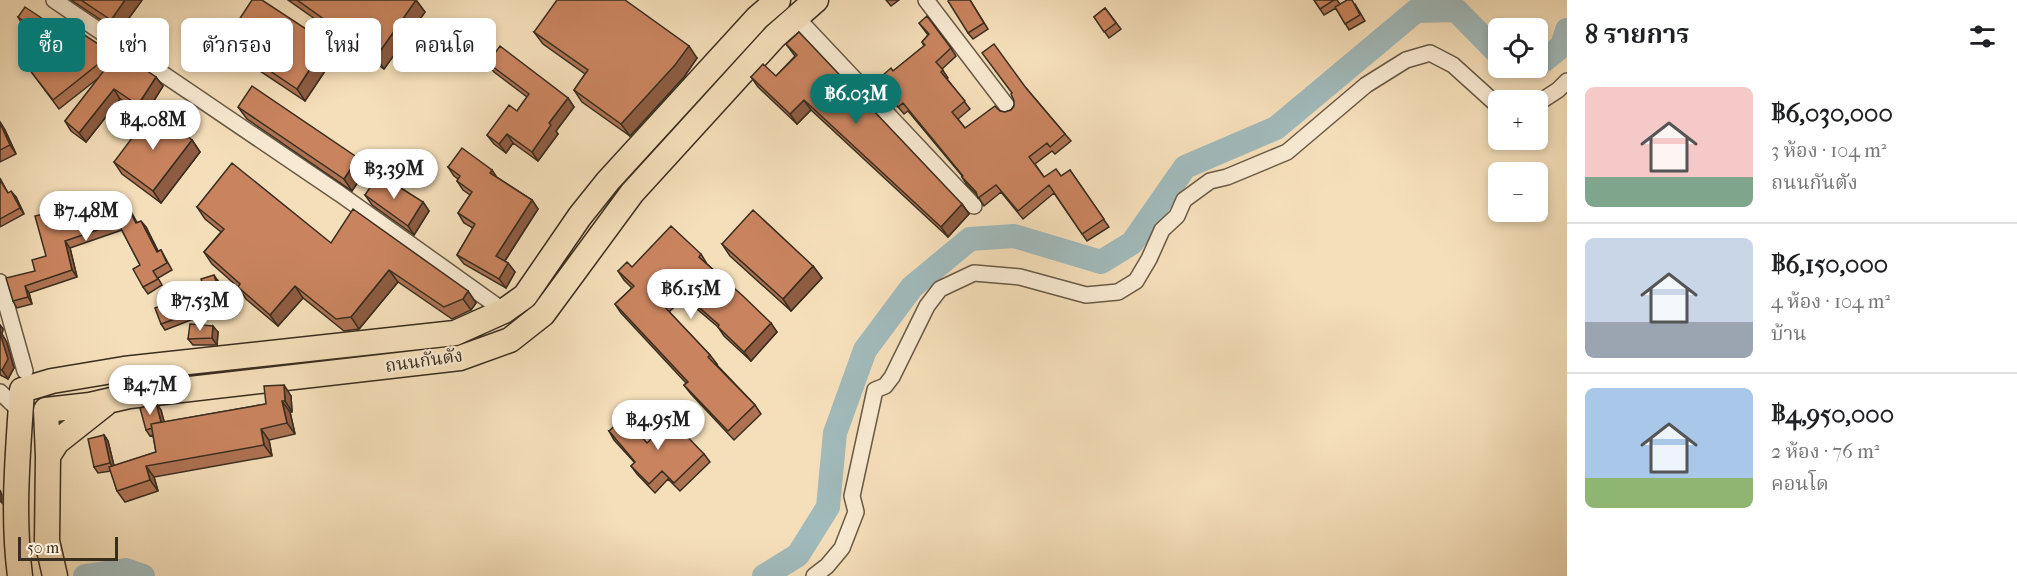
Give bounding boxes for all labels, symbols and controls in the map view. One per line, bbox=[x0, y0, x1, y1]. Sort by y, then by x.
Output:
chip: ซื้อ bbox=[18, 18, 85, 72]
chip: เช่า bbox=[97, 18, 169, 72]
chip: ตัวกรอง bbox=[181, 18, 293, 72]
chip: ใหม่ bbox=[305, 18, 381, 72]
chip: คอนโด bbox=[393, 18, 496, 72]
map controls bbox=[1488, 18, 1548, 222]
button: locate bbox=[1488, 18, 1548, 78]
text: 8 รายการ bbox=[1585, 19, 1689, 50]
icon: filters bbox=[1966, 20, 1999, 53]
pin: ฿6.03M bbox=[807, 74, 905, 125]
text: ฿6.03M bbox=[824, 82, 888, 105]
button: + bbox=[1488, 90, 1548, 150]
text: ฿6,030,000 bbox=[1771, 98, 1893, 129]
pin: ฿4.08M bbox=[104, 100, 202, 151]
text: ฿4.08M bbox=[120, 108, 186, 131]
icon: home bbox=[1633, 111, 1705, 183]
text: 3 ห้อง · 104 m² bbox=[1771, 139, 1887, 162]
pin: ฿3.39M bbox=[345, 149, 443, 200]
text: ฿3.39M bbox=[364, 157, 424, 180]
button: − bbox=[1488, 162, 1548, 222]
text: ถนนกันตัง bbox=[1771, 171, 1858, 194]
pin: ฿7.48M bbox=[37, 191, 135, 242]
text: ฿7.48M bbox=[53, 199, 119, 222]
text: ฿6,150,000 bbox=[1771, 249, 1888, 280]
icon: home bbox=[1633, 262, 1705, 334]
pin: ฿6.15M bbox=[642, 269, 740, 320]
text: ฿6.15M bbox=[661, 277, 721, 300]
pin: ฿7.53M bbox=[151, 281, 249, 332]
text: ฿7.53M bbox=[171, 289, 229, 312]
text: 4 ห้อง · 104 m² bbox=[1771, 290, 1890, 313]
text: บ้าน bbox=[1771, 322, 1807, 345]
street label: ถนนกันตัง bbox=[384, 345, 464, 377]
pin: ฿4.7M bbox=[108, 365, 192, 416]
text: ฿4.7M bbox=[123, 373, 177, 396]
text: ฿4,950,000 bbox=[1771, 399, 1894, 430]
pin: ฿4.95M bbox=[609, 400, 707, 451]
text: ฿4.95M bbox=[626, 408, 690, 431]
icon: home bbox=[1633, 412, 1705, 484]
text: 2 ห้อง · 76 m² bbox=[1771, 440, 1879, 463]
text: คอนโด bbox=[1771, 472, 1829, 495]
scale bar bbox=[18, 534, 118, 562]
text: 50 m bbox=[27, 538, 59, 557]

